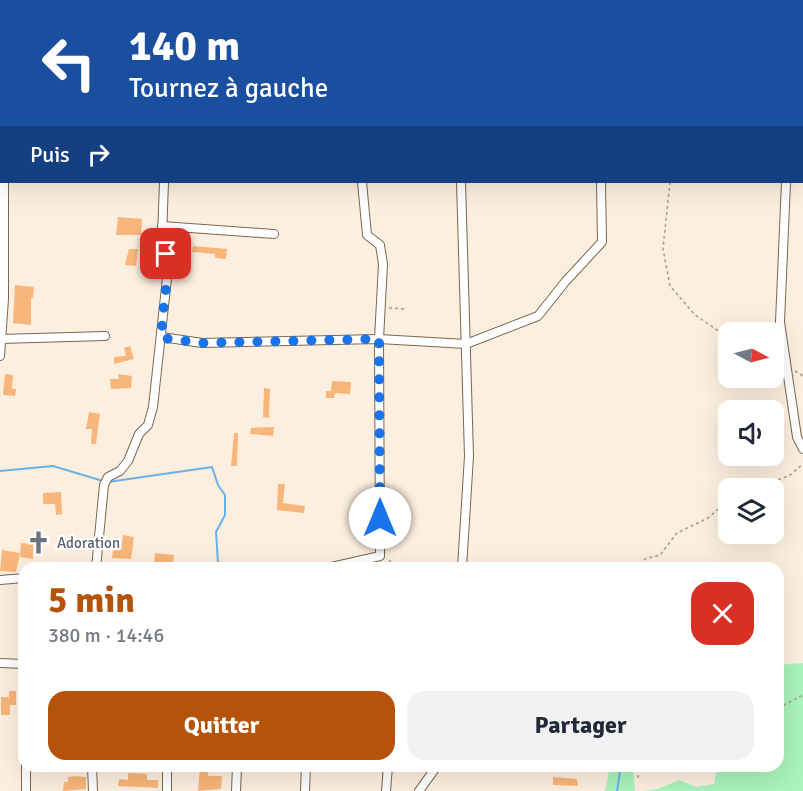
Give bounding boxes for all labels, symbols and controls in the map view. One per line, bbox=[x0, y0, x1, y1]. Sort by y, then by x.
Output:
text: 140 m bbox=[129, 21, 240, 72]
icon: left bbox=[30, 24, 108, 102]
text: Tournez à gauche bbox=[129, 72, 328, 105]
icon: right bbox=[82, 138, 115, 171]
text: Puis bbox=[30, 141, 70, 168]
pin bbox=[140, 228, 191, 279]
icon: arrive bbox=[149, 237, 182, 270]
north arrow bbox=[718, 322, 784, 388]
map controls bbox=[718, 322, 784, 544]
button: sound bbox=[718, 400, 784, 466]
button: layers bbox=[718, 478, 784, 544]
position arrow bbox=[348, 486, 412, 550]
church icon: Adoration bbox=[26, 530, 52, 556]
place label: Adoration bbox=[57, 534, 120, 552]
text: 5 min bbox=[48, 578, 135, 623]
button: close bbox=[691, 582, 754, 645]
text: 380 m · 14:46 bbox=[48, 623, 164, 648]
button: Quitter bbox=[48, 691, 395, 760]
button: Partager bbox=[407, 691, 754, 760]

